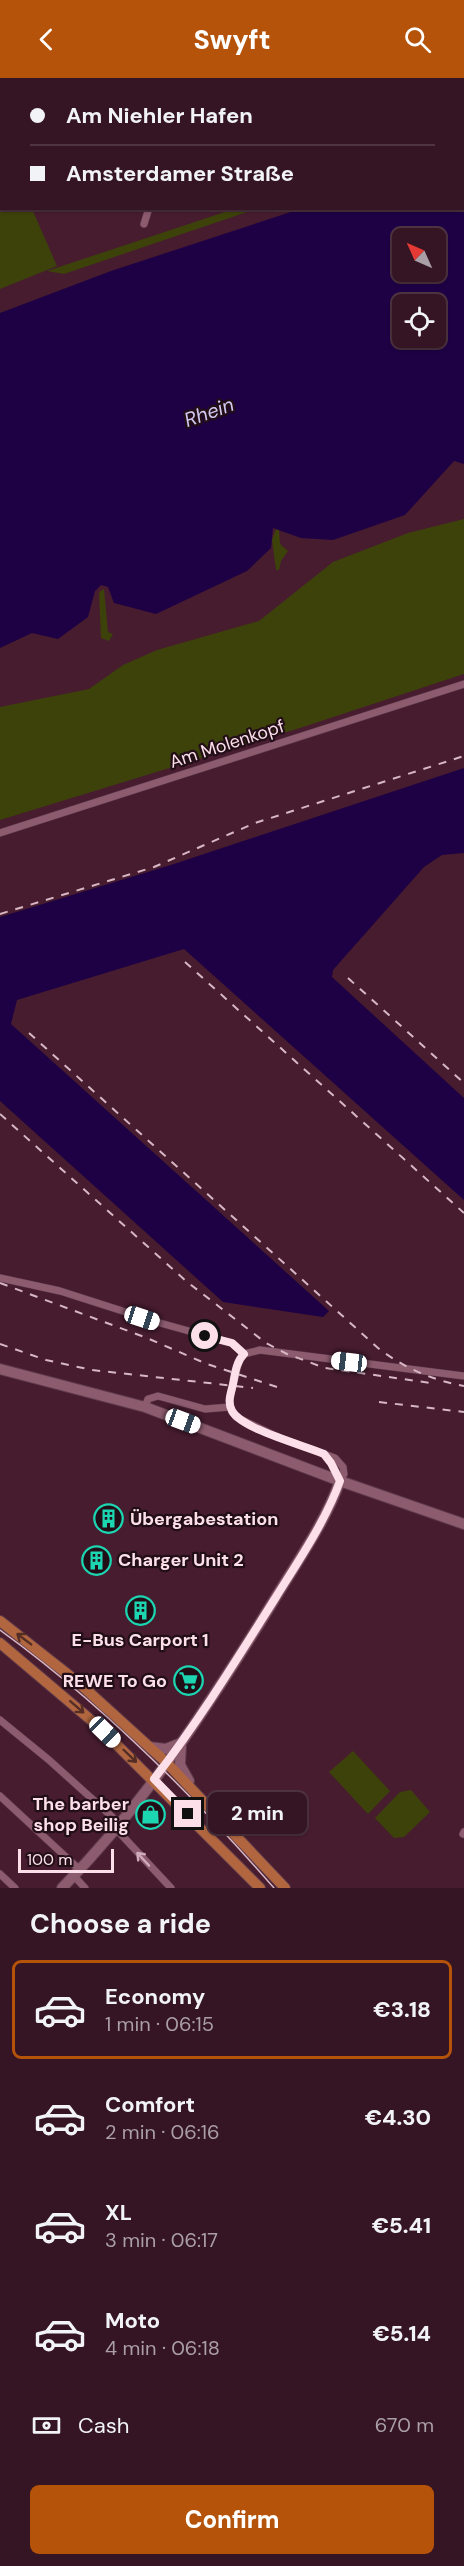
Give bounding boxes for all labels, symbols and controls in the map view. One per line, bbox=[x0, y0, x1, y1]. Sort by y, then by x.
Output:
text: Swyft bbox=[193, 22, 271, 57]
icon: back bbox=[30, 23, 63, 56]
icon: search bbox=[401, 23, 434, 56]
text: Am Niehler Hafen bbox=[66, 101, 253, 130]
text: Amsterdamer Straße bbox=[66, 159, 294, 188]
north arrow bbox=[392, 228, 446, 282]
map controls bbox=[392, 228, 446, 348]
button: locate bbox=[392, 294, 446, 348]
water label: Rhein bbox=[181, 391, 237, 433]
street label: Am Molenkopf bbox=[166, 714, 288, 774]
car bbox=[122, 1304, 162, 1332]
route start bbox=[191, 1322, 218, 1349]
car bbox=[330, 1351, 368, 1373]
car bbox=[163, 1406, 203, 1436]
building icon: Übergabestation bbox=[93, 1503, 125, 1535]
place label: Übergabestation bbox=[130, 1507, 278, 1531]
building icon: Charger Unit 2 bbox=[81, 1544, 113, 1576]
place label: Charger Unit 2 bbox=[118, 1548, 244, 1572]
building icon: E-Bus Carport 1 bbox=[124, 1595, 156, 1627]
place label: E-Bus Carport 1 bbox=[71, 1628, 209, 1652]
one-way arrow bbox=[16, 1632, 32, 1645]
supermarket icon: REWE To Go bbox=[172, 1665, 204, 1697]
place label: REWE To Go bbox=[63, 1669, 167, 1693]
one-way arrow bbox=[69, 1700, 84, 1714]
car bbox=[86, 1713, 124, 1751]
one-way arrow bbox=[122, 1748, 137, 1763]
place label: The barber shop Beilig bbox=[32, 1792, 129, 1837]
callout: 2 min bbox=[209, 1793, 308, 1835]
shop icon: The barber shop Beilig bbox=[134, 1798, 166, 1830]
route end bbox=[174, 1800, 201, 1827]
text: 2 min bbox=[231, 1800, 284, 1826]
scale bar bbox=[18, 1846, 114, 1874]
text: 100 m bbox=[27, 1849, 72, 1870]
one-way arrow bbox=[136, 1851, 151, 1866]
text: Choose a ride bbox=[30, 1906, 211, 1941]
text: Economy bbox=[105, 1982, 205, 2011]
icon: car bbox=[33, 1983, 87, 2037]
text: €3.18 bbox=[373, 1995, 431, 2024]
text: 1 min · 06:15 bbox=[105, 2011, 214, 2037]
text: Comfort bbox=[105, 2090, 195, 2119]
icon: car bbox=[33, 2091, 87, 2145]
text: €4.30 bbox=[365, 2103, 431, 2132]
text: 2 min · 06:16 bbox=[105, 2119, 220, 2145]
text: XL bbox=[105, 2198, 132, 2227]
icon: car bbox=[33, 2199, 87, 2253]
text: €5.41 bbox=[372, 2211, 431, 2240]
text: 3 min · 06:17 bbox=[105, 2227, 218, 2253]
text: Moto bbox=[105, 2306, 160, 2335]
icon: car bbox=[33, 2307, 87, 2361]
text: €5.14 bbox=[372, 2319, 431, 2348]
text: 4 min · 06:18 bbox=[105, 2335, 220, 2361]
icon: cash bbox=[30, 2409, 63, 2442]
text: Cash bbox=[78, 2411, 129, 2440]
text: 670 m bbox=[375, 2412, 434, 2438]
button: Confirm bbox=[30, 2485, 434, 2554]

